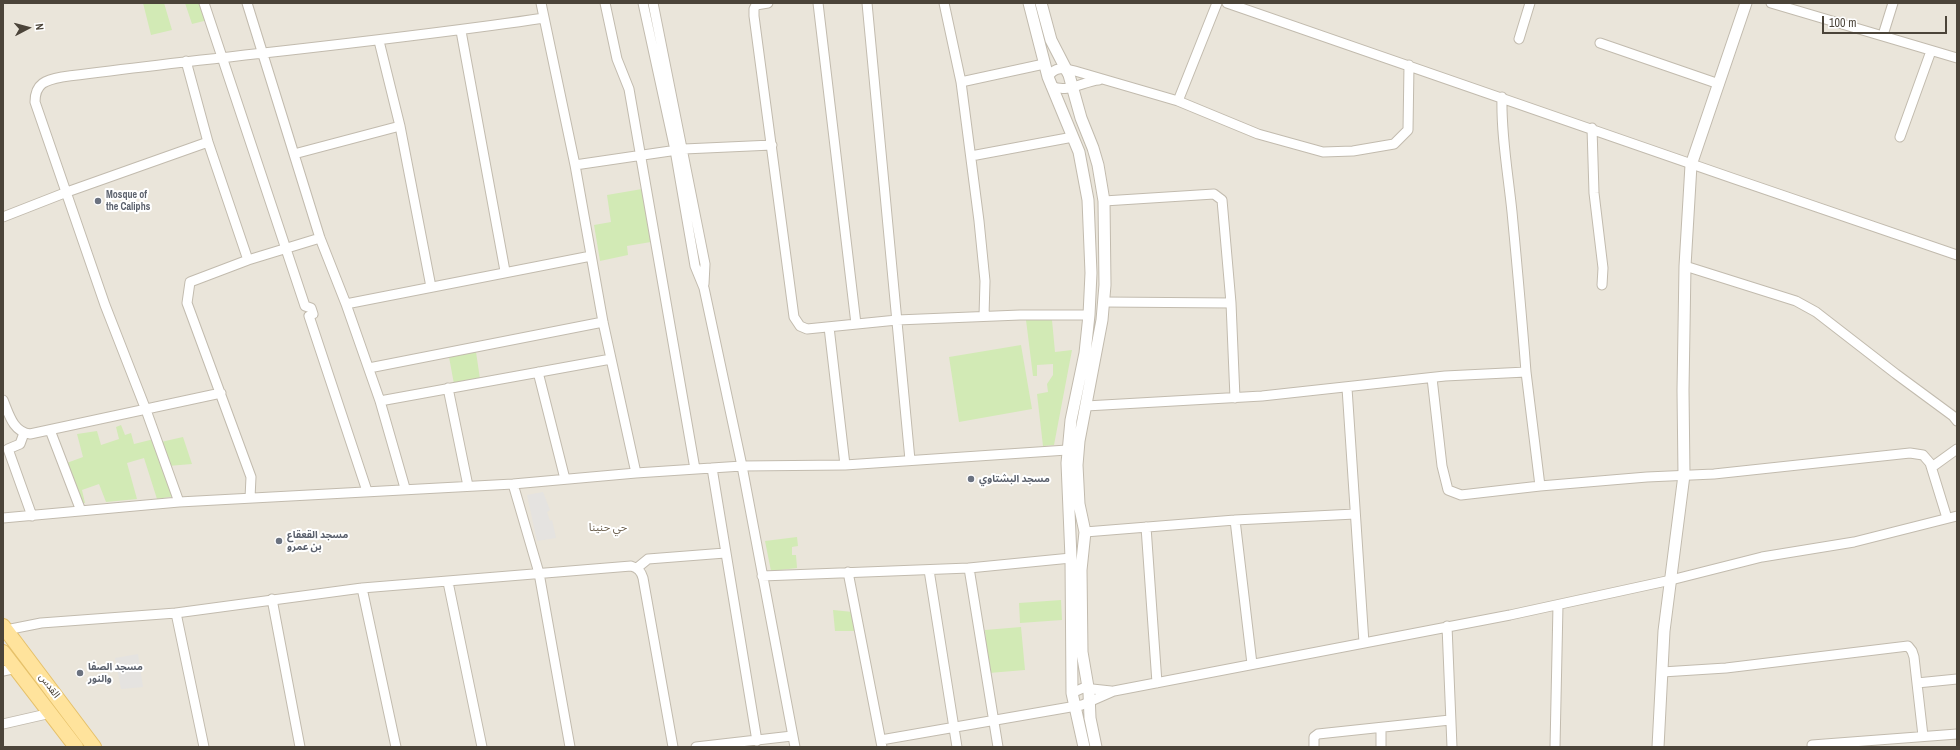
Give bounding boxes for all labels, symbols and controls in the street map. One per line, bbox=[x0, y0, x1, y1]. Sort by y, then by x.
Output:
north arrow bbox=[8, 8, 48, 48]
scale bar bbox=[1824, 8, 1949, 34]
text: 100 m bbox=[1829, 15, 1856, 31]
text: N bbox=[33, 23, 47, 31]
place label: Mosque of the Caliphs bbox=[106, 189, 150, 212]
marker: Mosque of the Caliphs bbox=[93, 196, 103, 206]
place label: مسجد البشتاوي bbox=[979, 473, 1050, 485]
marker: مسجد البشتاوي bbox=[966, 474, 976, 484]
district label: حي حنينا bbox=[589, 521, 627, 535]
place label: مسجد القعقاع بن عمرو bbox=[287, 529, 348, 552]
marker: مسجد القعقاع بن عمرو bbox=[274, 536, 284, 546]
place label: مسجد الصفا والنور bbox=[88, 661, 143, 684]
marker: مسجد الصفا والنور bbox=[75, 668, 85, 678]
street label: القدس bbox=[36, 671, 62, 701]

